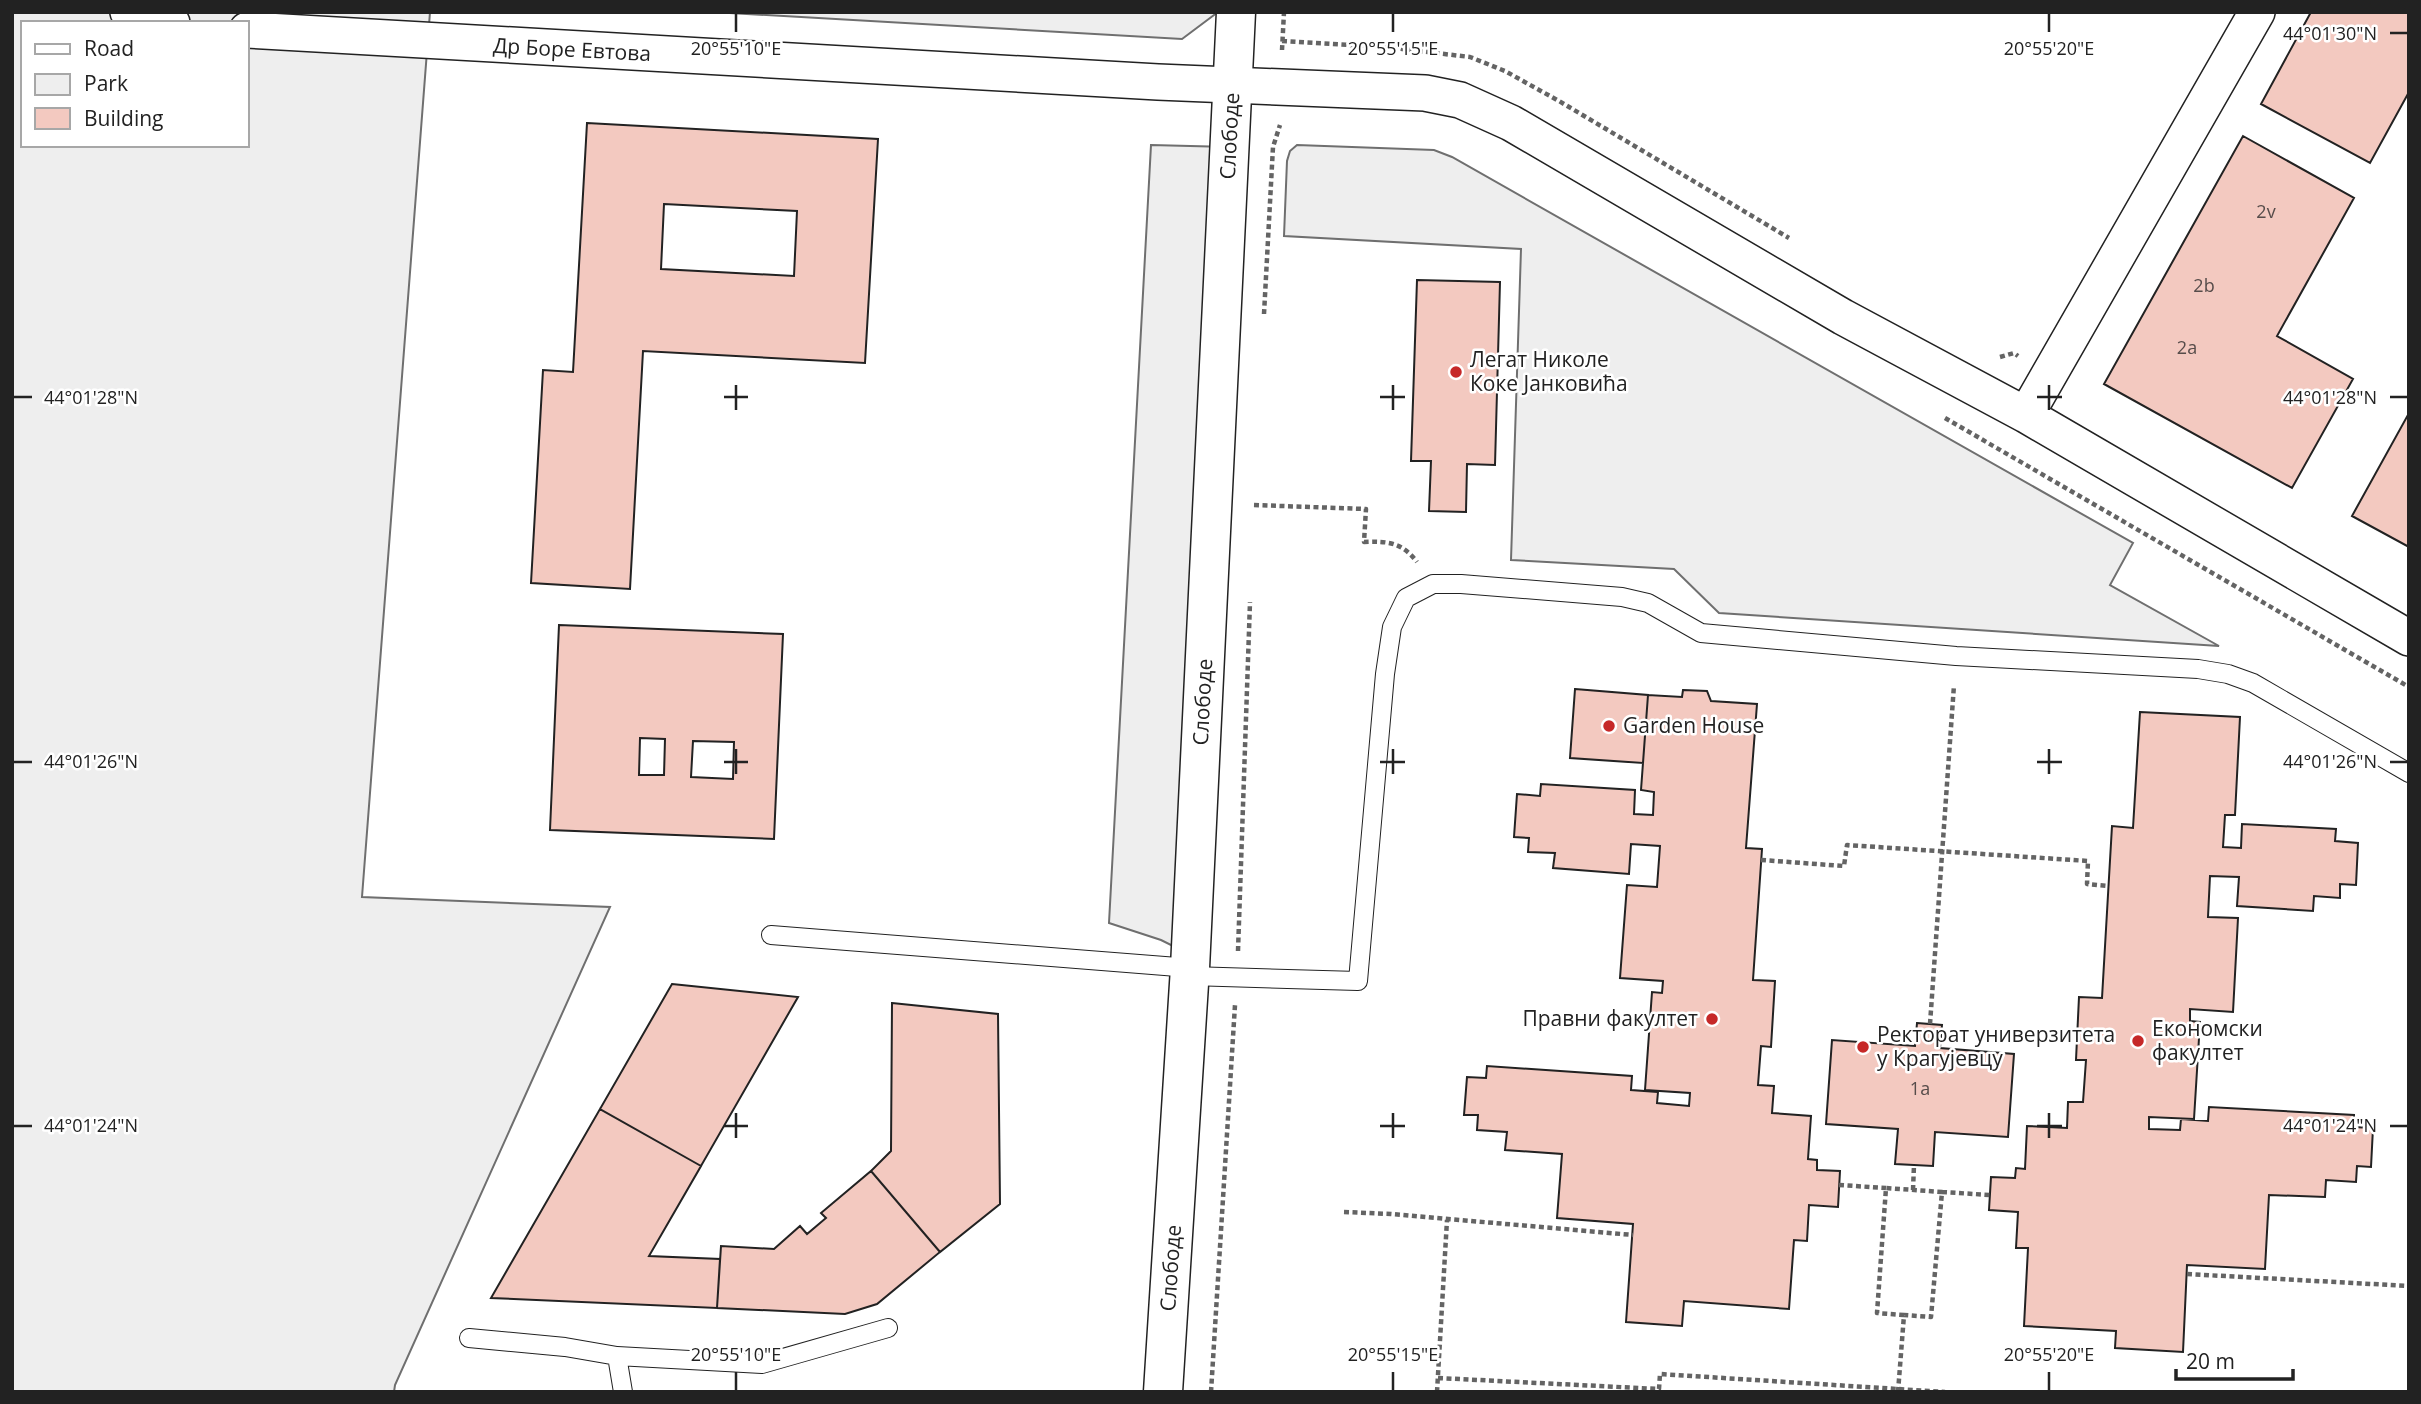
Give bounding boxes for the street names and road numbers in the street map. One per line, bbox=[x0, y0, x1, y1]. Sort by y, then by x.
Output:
street label: Др Боре Евтова bbox=[492, 31, 652, 67]
street label: Слободе bbox=[1213, 92, 1245, 180]
street label: Слободе bbox=[1186, 658, 1218, 746]
street label: Слободе bbox=[1153, 1224, 1187, 1312]

